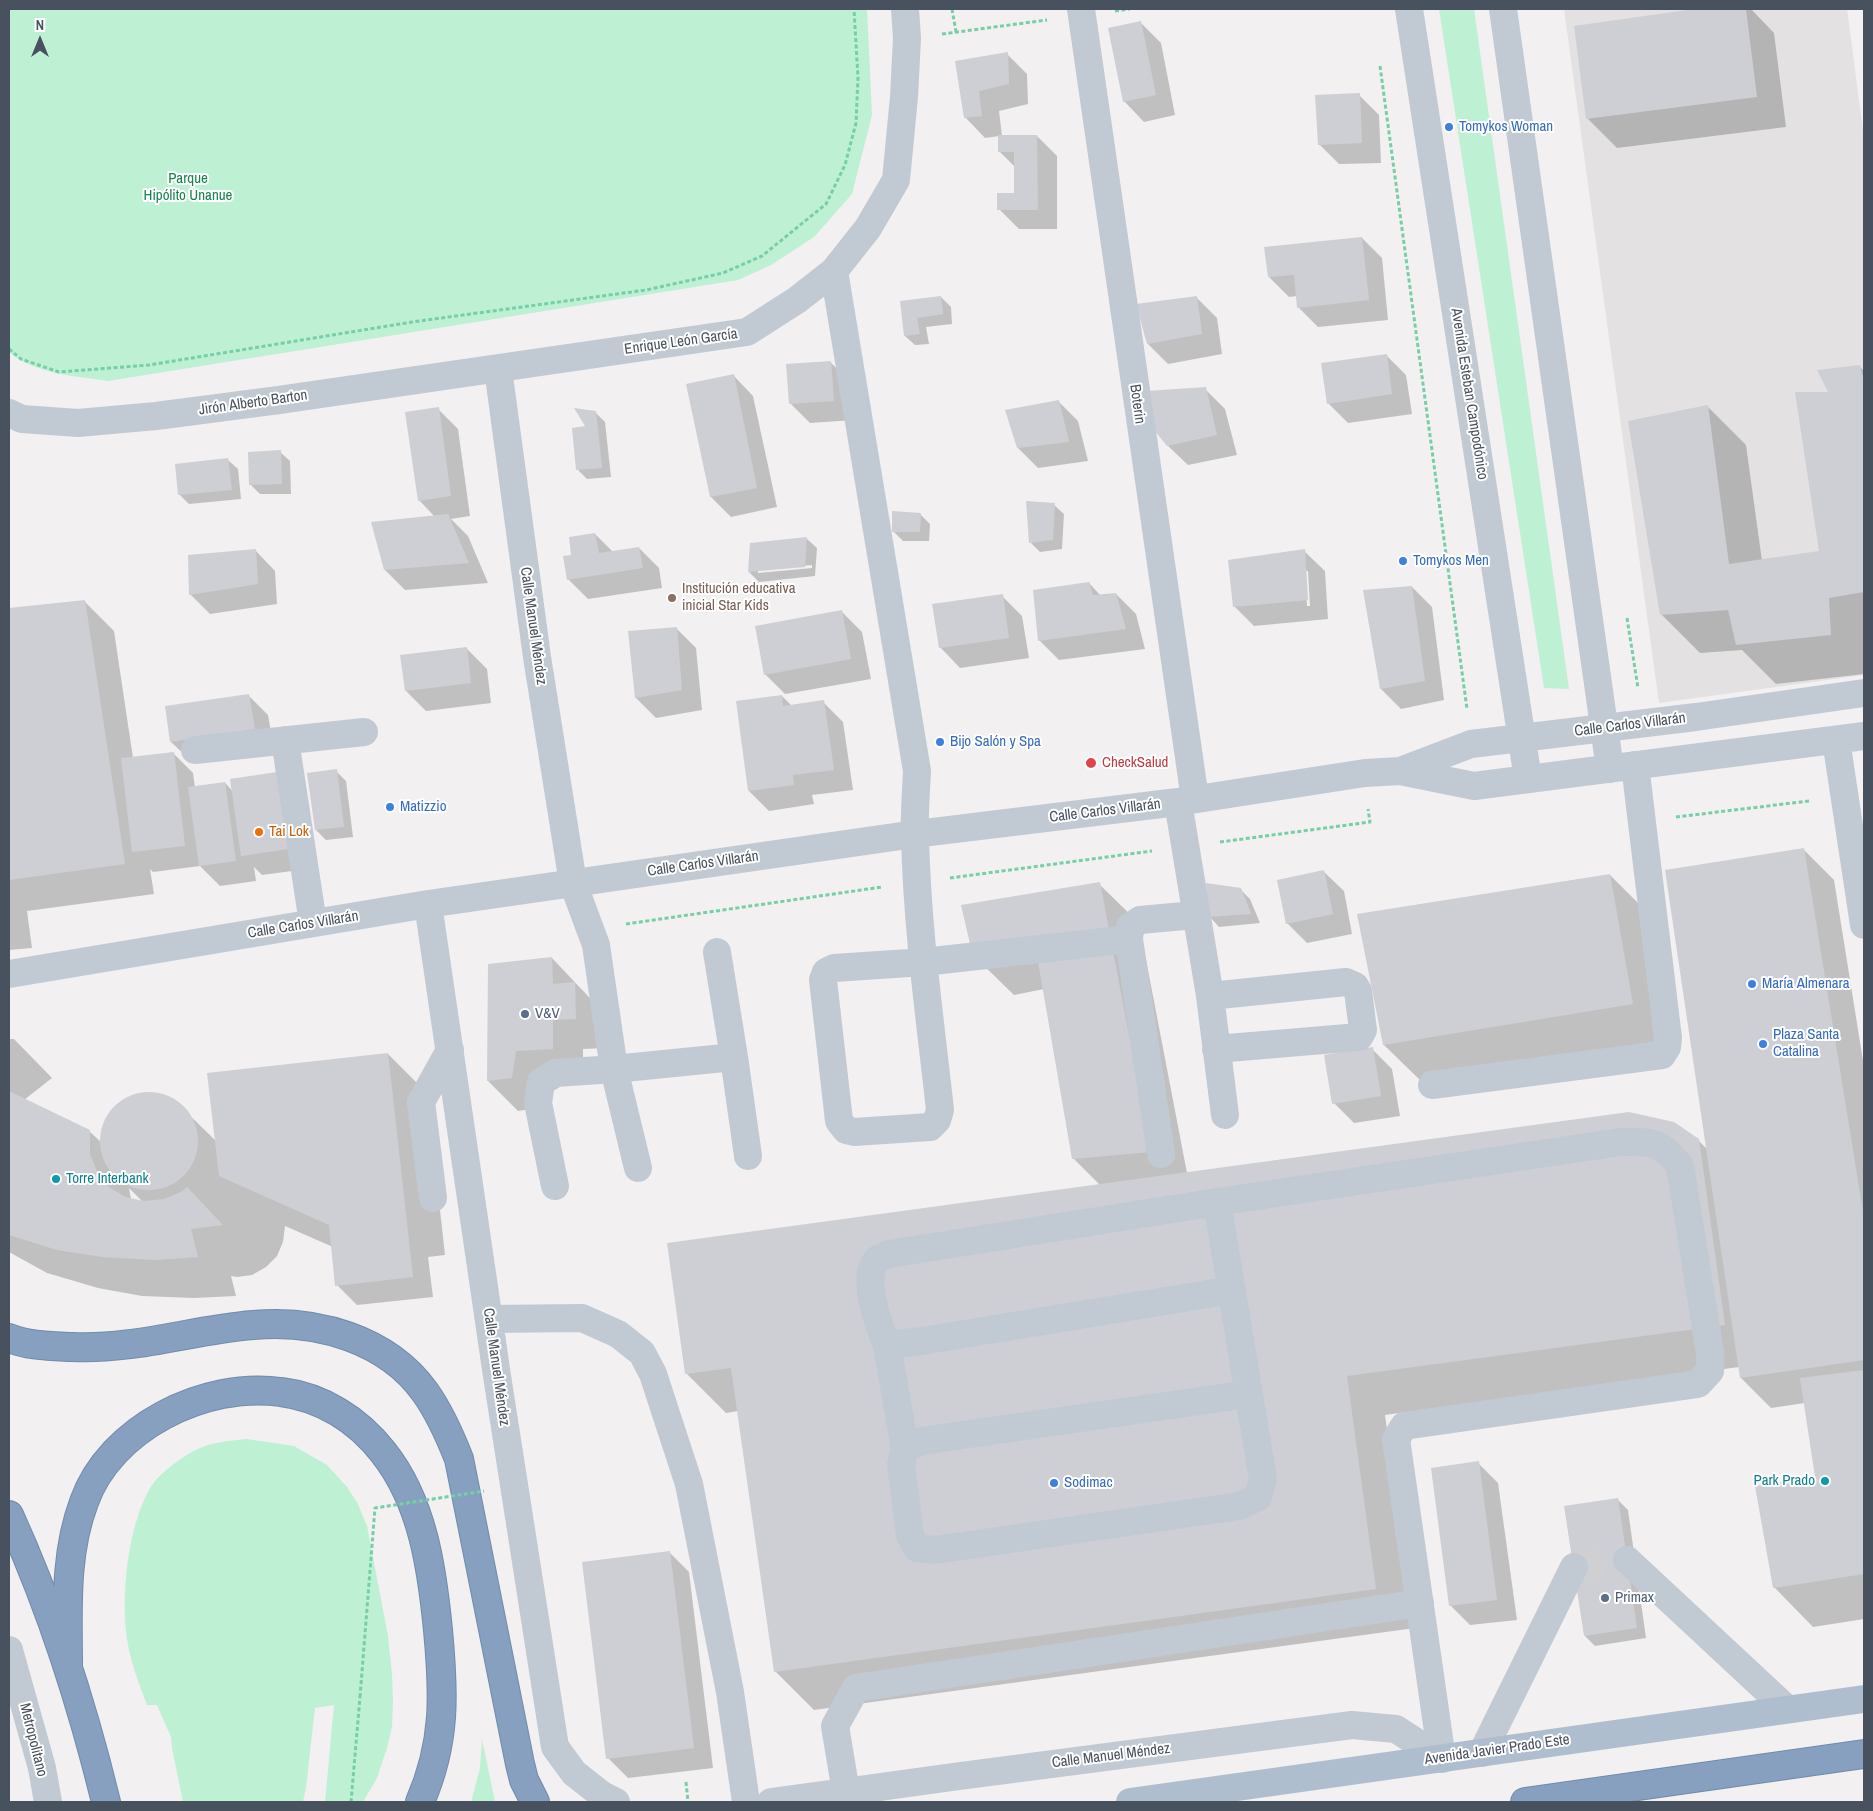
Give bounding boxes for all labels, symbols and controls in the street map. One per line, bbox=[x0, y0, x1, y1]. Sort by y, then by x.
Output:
north arrow bbox=[15, 15, 65, 65]
text: N bbox=[36, 16, 44, 34]
place label: Tomykos Woman bbox=[1459, 118, 1553, 136]
marker: Tomykos Woman bbox=[1443, 121, 1455, 133]
park label: Parque Hipólito Unanue bbox=[144, 170, 232, 205]
street label: Avenida Esteban Campodónico bbox=[1447, 307, 1491, 481]
street label: Enrique León García bbox=[623, 325, 739, 359]
street label: Boterin bbox=[1125, 383, 1149, 425]
street label: Jirón Alberto Barton bbox=[198, 386, 308, 420]
place label: Tomykos Men bbox=[1413, 552, 1489, 570]
marker: Tomykos Men bbox=[1397, 555, 1409, 567]
street label: Calle Manuel Méndez bbox=[516, 566, 550, 686]
place label: Institución educativa inicial Star Kids bbox=[682, 580, 796, 615]
marker: Institución educativa inicial Star Kids bbox=[666, 592, 678, 604]
street label: Calle Carlos Villarán bbox=[1573, 709, 1687, 741]
place label: Bijo Salón y Spa bbox=[950, 733, 1041, 751]
marker: Bijo Salón y Spa bbox=[934, 736, 946, 748]
place label: CheckSalud bbox=[1102, 754, 1168, 772]
marker: CheckSalud bbox=[1084, 756, 1098, 770]
street label: Calle Carlos Villarán bbox=[1048, 795, 1162, 827]
place label: Matizzio bbox=[400, 798, 446, 816]
marker: Matizzio bbox=[384, 801, 396, 813]
place label: Tai Lok bbox=[269, 823, 309, 841]
marker: Tai Lok bbox=[253, 826, 265, 838]
street label: Calle Carlos Villarán bbox=[646, 847, 760, 881]
street label: Calle Carlos Villarán bbox=[246, 907, 360, 943]
place label: María Almenara bbox=[1762, 975, 1849, 993]
marker: María Almenara bbox=[1746, 978, 1758, 990]
place label: V&V bbox=[535, 1005, 560, 1023]
marker: V&V bbox=[519, 1008, 531, 1020]
place label: Plaza Santa Catalina bbox=[1773, 1026, 1839, 1061]
marker: Plaza Santa Catalina bbox=[1757, 1038, 1769, 1050]
place label: Torre Interbank bbox=[66, 1170, 149, 1188]
marker: Torre Interbank bbox=[50, 1173, 62, 1185]
street label: Calle Manuel Méndez bbox=[479, 1307, 513, 1427]
place label: Park Prado bbox=[1753, 1472, 1815, 1490]
place label: Sodimac bbox=[1064, 1474, 1113, 1492]
marker: Park Prado bbox=[1819, 1475, 1831, 1487]
marker: Sodimac bbox=[1048, 1477, 1060, 1489]
place label: Primax bbox=[1615, 1589, 1654, 1607]
marker: Primax bbox=[1599, 1592, 1611, 1604]
street label: Metropolitano bbox=[15, 1701, 51, 1779]
street label: Avenida Javier Prado Este bbox=[1423, 1731, 1571, 1769]
street label: Calle Manuel Méndez bbox=[1051, 1740, 1171, 1772]

